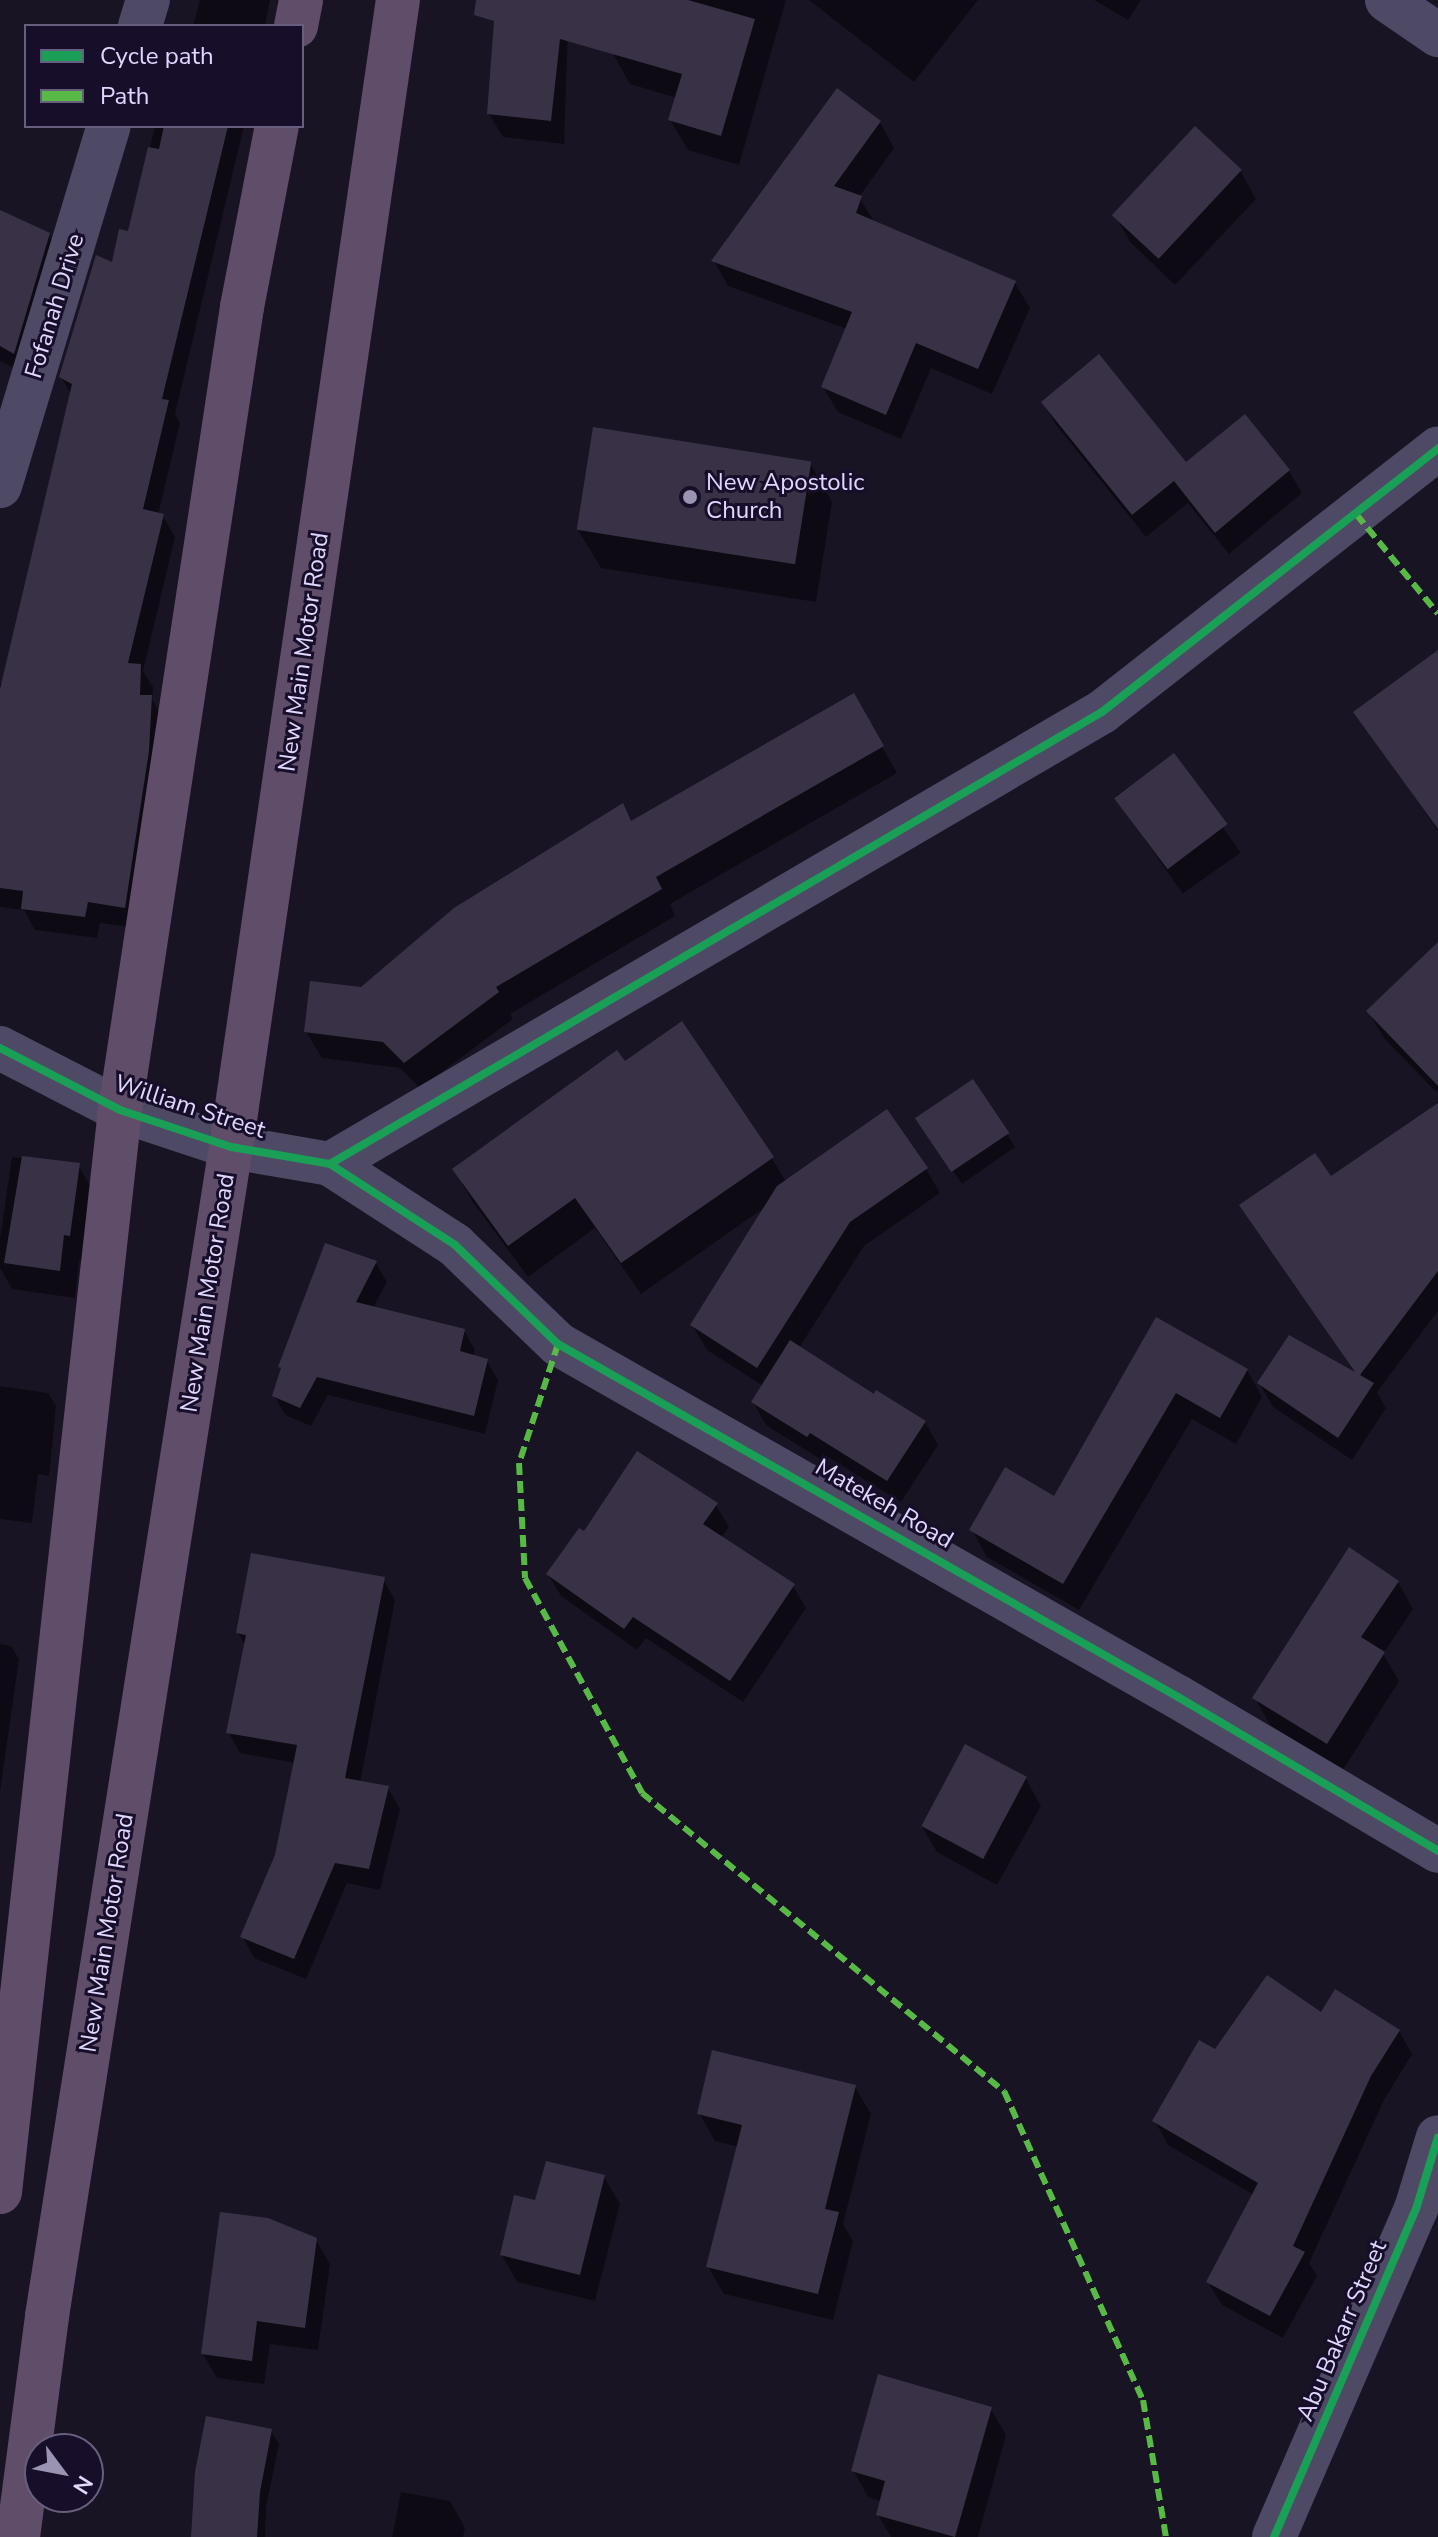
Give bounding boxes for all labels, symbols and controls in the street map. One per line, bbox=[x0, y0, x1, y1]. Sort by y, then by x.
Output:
legend bbox=[24, 24, 304, 128]
text: Cycle path bbox=[100, 40, 214, 72]
text: Path bbox=[100, 80, 149, 112]
street label: Fofanah Drive bbox=[19, 230, 91, 382]
place label: New Apostolic Church bbox=[706, 469, 864, 525]
marker: New Apostolic Church bbox=[681, 488, 699, 506]
street label: New Main Motor Road bbox=[273, 531, 335, 773]
street label: William Street bbox=[111, 1069, 269, 1145]
street label: New Main Motor Road bbox=[175, 1172, 241, 1414]
street label: Matekeh Road bbox=[810, 1453, 958, 1555]
street label: New Main Motor Road bbox=[74, 1812, 140, 2054]
street label: Abu Bakarr Street bbox=[1291, 2236, 1393, 2426]
north arrow bbox=[24, 2433, 104, 2513]
text: N bbox=[66, 2470, 100, 2500]

